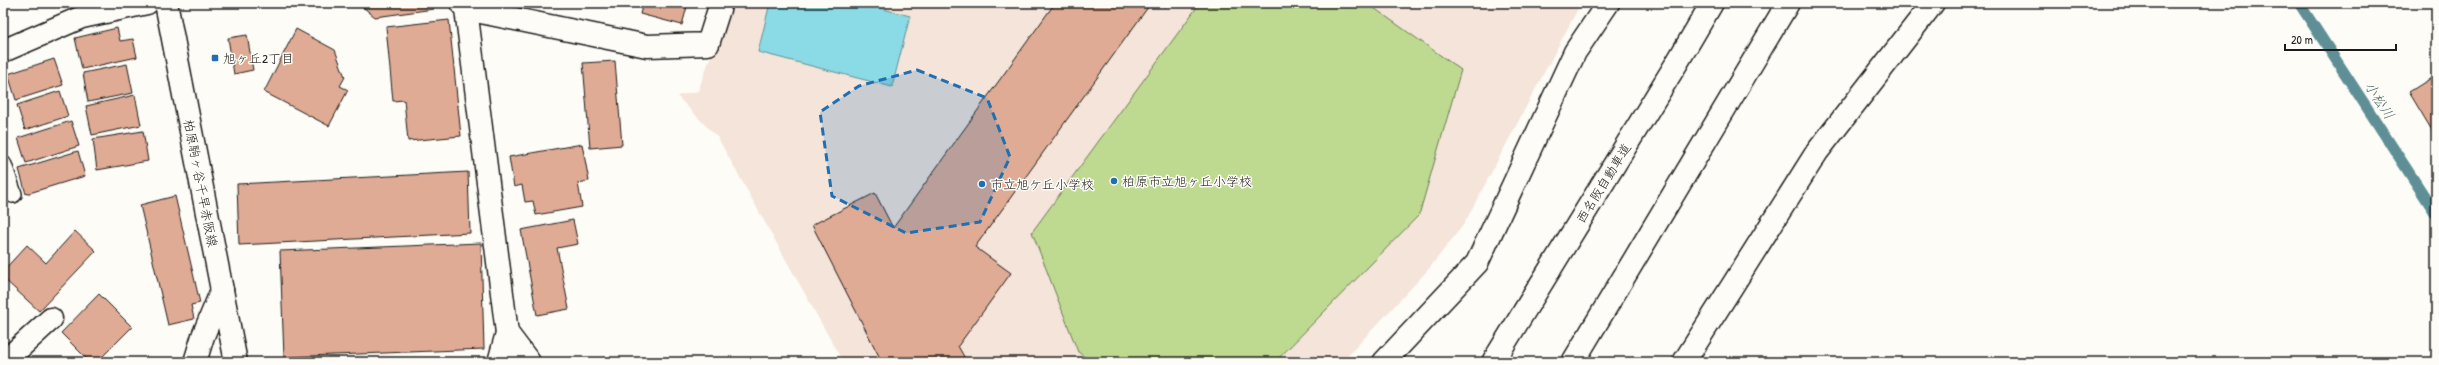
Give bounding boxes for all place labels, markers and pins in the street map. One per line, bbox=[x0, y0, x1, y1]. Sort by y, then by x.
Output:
place label: 旭ヶ丘2丁目 bbox=[223, 49, 294, 67]
marker: 旭ヶ丘2丁目 bbox=[210, 53, 220, 63]
place label: 柏原市立旭ヶ丘小学校 bbox=[1122, 172, 1252, 190]
place label: 市立旭ケ丘小学校 bbox=[990, 175, 1094, 193]
marker: 柏原市立旭ヶ丘小学校 bbox=[1109, 176, 1119, 186]
marker: 市立旭ケ丘小学校 bbox=[977, 179, 987, 189]

